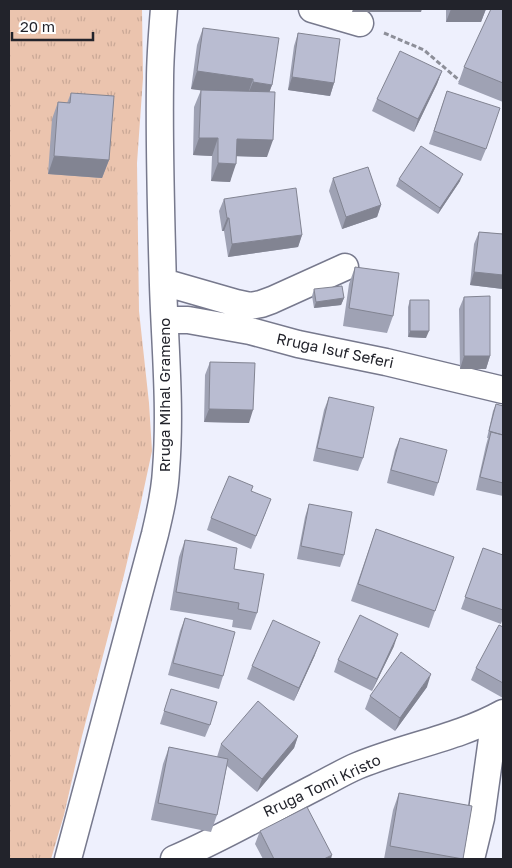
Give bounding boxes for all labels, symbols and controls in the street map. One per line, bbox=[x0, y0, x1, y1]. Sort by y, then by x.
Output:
scale bar bbox=[12, 10, 94, 42]
text: 20 m bbox=[20, 17, 55, 35]
street label: Rruga Mihal Grameno bbox=[155, 318, 173, 472]
street label: Rruga Isuf Seferi bbox=[275, 329, 396, 371]
street label: Rruga Tomi Kristo bbox=[260, 750, 383, 820]

